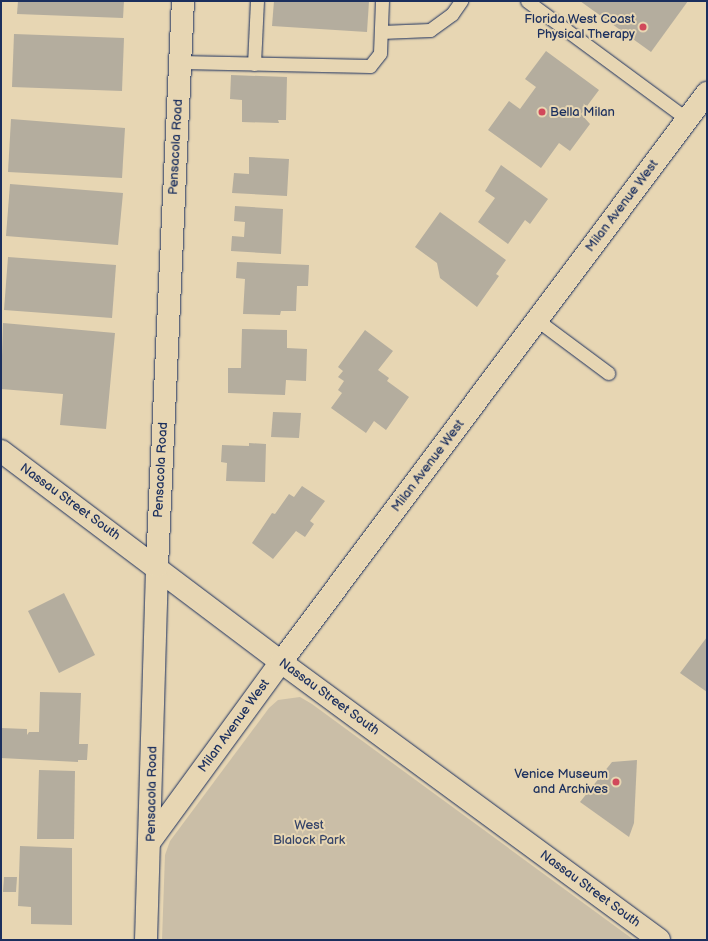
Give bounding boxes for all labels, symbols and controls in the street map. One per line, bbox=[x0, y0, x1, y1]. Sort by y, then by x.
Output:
place label: Florida West Coast Physical Therapy bbox=[524, 12, 635, 43]
marker: Florida West Coast Physical Therapy bbox=[638, 22, 648, 32]
street label: Pensacola Road bbox=[166, 99, 186, 195]
place label: Bella Milan bbox=[550, 104, 615, 120]
marker: Bella Milan bbox=[537, 107, 547, 117]
street label: Milan Avenue West bbox=[582, 157, 662, 255]
street label: Milan Avenue West bbox=[388, 417, 468, 515]
street label: Pensacola Road bbox=[151, 422, 171, 518]
street label: Nassau Street South bbox=[17, 460, 123, 544]
street label: Nassau Street South bbox=[276, 655, 382, 739]
street label: Milan Avenue West bbox=[195, 676, 273, 776]
street label: Pensacola Road bbox=[143, 746, 161, 842]
place label: Venice Museum and Archives bbox=[514, 767, 608, 798]
marker: Venice Museum and Archives bbox=[611, 777, 621, 787]
park label: West Blalock Park bbox=[273, 818, 345, 849]
street label: Nassau Street South bbox=[537, 847, 643, 931]

